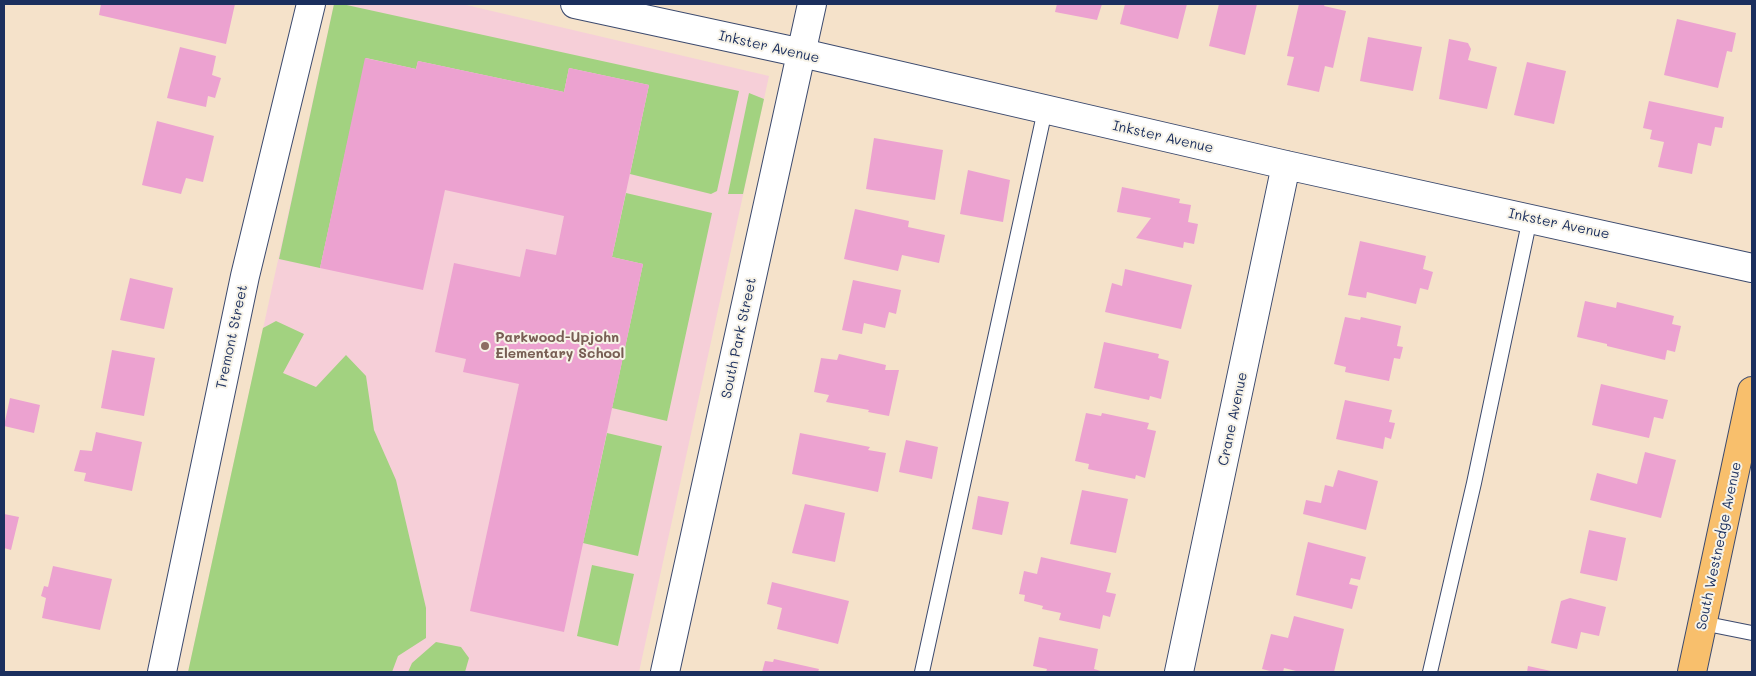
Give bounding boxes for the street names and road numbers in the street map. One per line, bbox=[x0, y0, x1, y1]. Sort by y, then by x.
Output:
street label: Inkster Avenue bbox=[717, 27, 821, 67]
street label: Inkster Avenue bbox=[1111, 117, 1215, 157]
street label: Inkster Avenue bbox=[1507, 205, 1611, 243]
street label: South Park Street bbox=[718, 276, 760, 400]
street label: Tremont Street bbox=[213, 283, 251, 391]
street label: Crane Avenue bbox=[1215, 371, 1251, 467]
street label: South Westnedge Avenue bbox=[1693, 460, 1745, 632]

